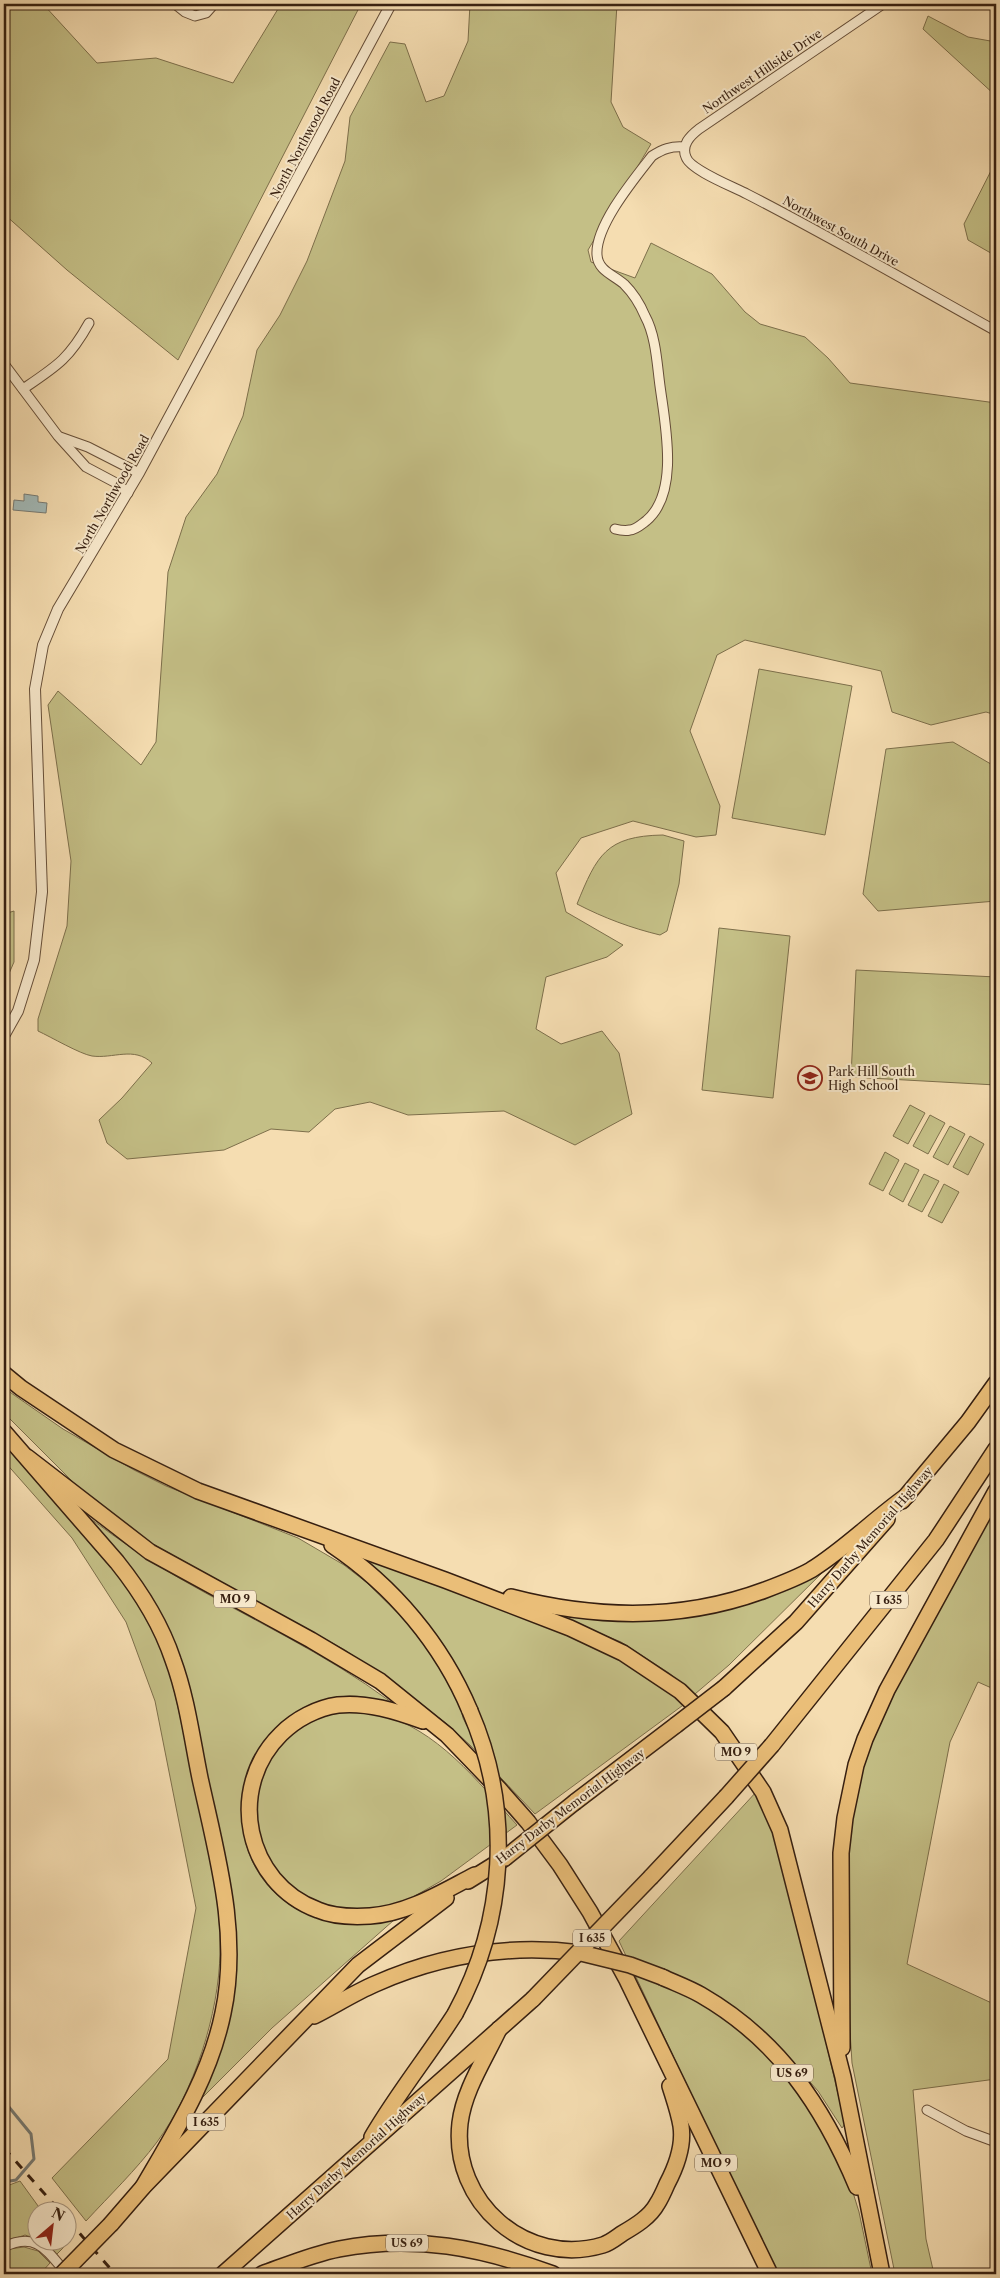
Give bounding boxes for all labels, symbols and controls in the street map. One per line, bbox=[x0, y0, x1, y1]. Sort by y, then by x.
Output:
street label: Northwest Hillside Drive bbox=[699, 25, 825, 117]
street label: North Northwood Road bbox=[267, 74, 344, 201]
street label: Northwest South Drive bbox=[780, 193, 902, 269]
street label: North Northwood Road bbox=[72, 431, 153, 556]
place label: Park Hill South High School bbox=[828, 1064, 915, 1093]
school or university icon: Park Hill South High School bbox=[797, 1065, 823, 1091]
street label: Harry Darby Memorial Highway bbox=[805, 1463, 936, 1611]
road number: MO 9 bbox=[214, 1590, 256, 1608]
road number: I 635 bbox=[870, 1592, 908, 1608]
road number: MO 9 bbox=[715, 1744, 757, 1760]
street label: Harry Darby Memorial Highway bbox=[493, 1745, 648, 1867]
road number: I 635 bbox=[573, 1930, 611, 1946]
road number: US 69 bbox=[771, 2064, 813, 2082]
street label: Harry Darby Memorial Highway bbox=[283, 2089, 429, 2223]
road number: I 635 bbox=[187, 2114, 225, 2130]
road number: MO 9 bbox=[695, 2154, 737, 2172]
north arrow bbox=[28, 2200, 78, 2250]
text: N bbox=[49, 2204, 68, 2225]
road number: US 69 bbox=[386, 2234, 428, 2252]

